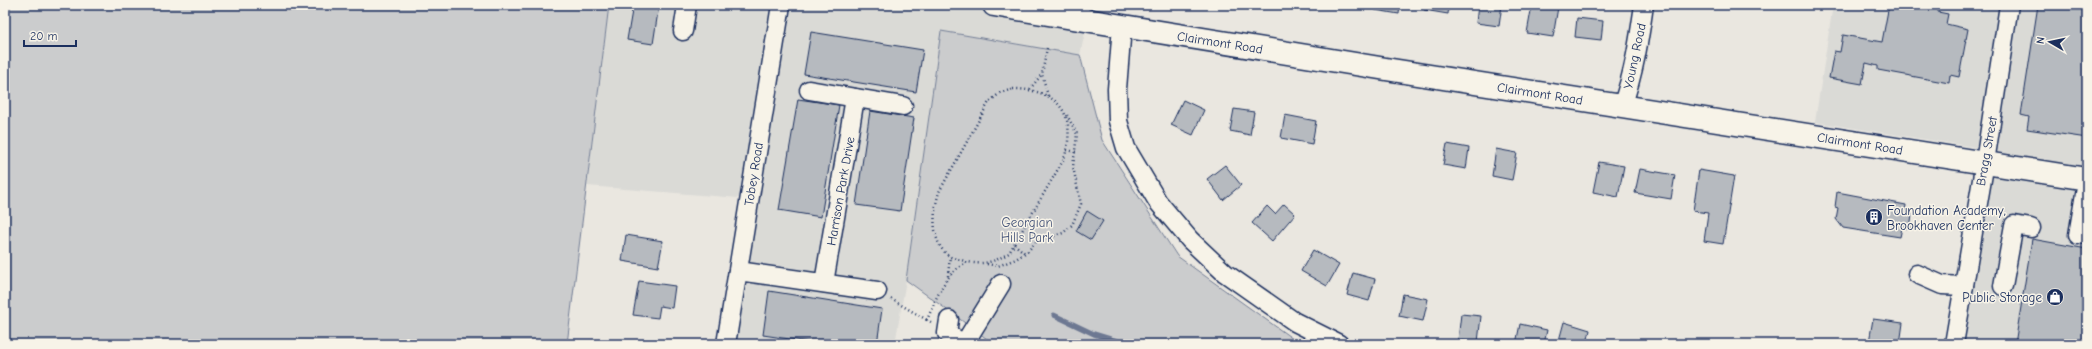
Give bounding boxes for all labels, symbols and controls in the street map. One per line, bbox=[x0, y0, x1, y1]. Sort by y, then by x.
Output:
scale bar bbox=[24, 22, 76, 48]
street label: Young Road bbox=[1620, 22, 1649, 90]
north arrow bbox=[2030, 22, 2070, 62]
street label: Clairmont Road bbox=[1176, 28, 1264, 57]
text: 20 m bbox=[30, 29, 58, 43]
text: N bbox=[2034, 36, 2048, 45]
street label: Clairmont Road bbox=[1496, 79, 1584, 108]
street label: Bragg Street bbox=[1973, 114, 2000, 187]
street label: Clairmont Road bbox=[1816, 129, 1904, 158]
street label: Harrison Park Drive bbox=[824, 135, 858, 247]
street label: Tobey Road bbox=[741, 141, 766, 207]
place label: Foundation Academy, Brookhaven Center bbox=[1887, 203, 2006, 233]
building icon: Foundation Academy, Brookhaven Center bbox=[1864, 207, 1884, 227]
park label: Georgian Hills Park bbox=[1001, 215, 1054, 245]
shop icon: Public Storage bbox=[2045, 287, 2065, 307]
place label: Public Storage bbox=[1962, 290, 2042, 305]

